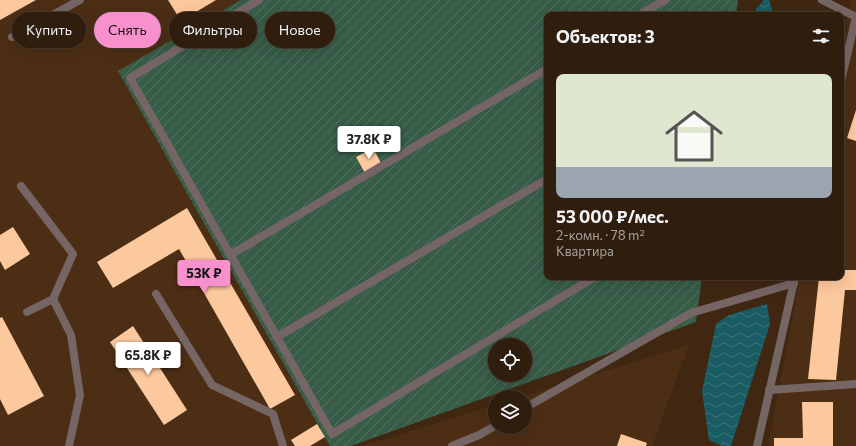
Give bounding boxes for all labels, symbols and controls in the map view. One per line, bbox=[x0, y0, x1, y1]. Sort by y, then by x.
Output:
chip: Купить bbox=[12, 12, 86, 48]
chip: Снять bbox=[94, 12, 161, 48]
chip: Фильтры bbox=[169, 12, 257, 48]
chip: Новое bbox=[265, 12, 335, 48]
icon: filters bbox=[810, 25, 832, 47]
text: Объектов: 3 bbox=[556, 26, 655, 47]
icon: home bbox=[658, 100, 730, 172]
pin: 37.8K ₽ bbox=[332, 126, 406, 160]
text: 37.8K ₽ bbox=[346, 131, 392, 147]
text: 53 000 ₽/мес. bbox=[556, 206, 669, 227]
text: 2-комн. · 78 m² bbox=[556, 227, 645, 243]
text: Квартира bbox=[556, 243, 614, 259]
pin: 53K ₽ bbox=[176, 260, 232, 294]
text: 53K ₽ bbox=[186, 265, 222, 281]
map controls bbox=[488, 338, 532, 434]
button: locate bbox=[488, 338, 532, 382]
pin: 65.8K ₽ bbox=[111, 342, 185, 376]
text: 65.8K ₽ bbox=[125, 347, 171, 363]
button: layers bbox=[488, 390, 532, 434]

